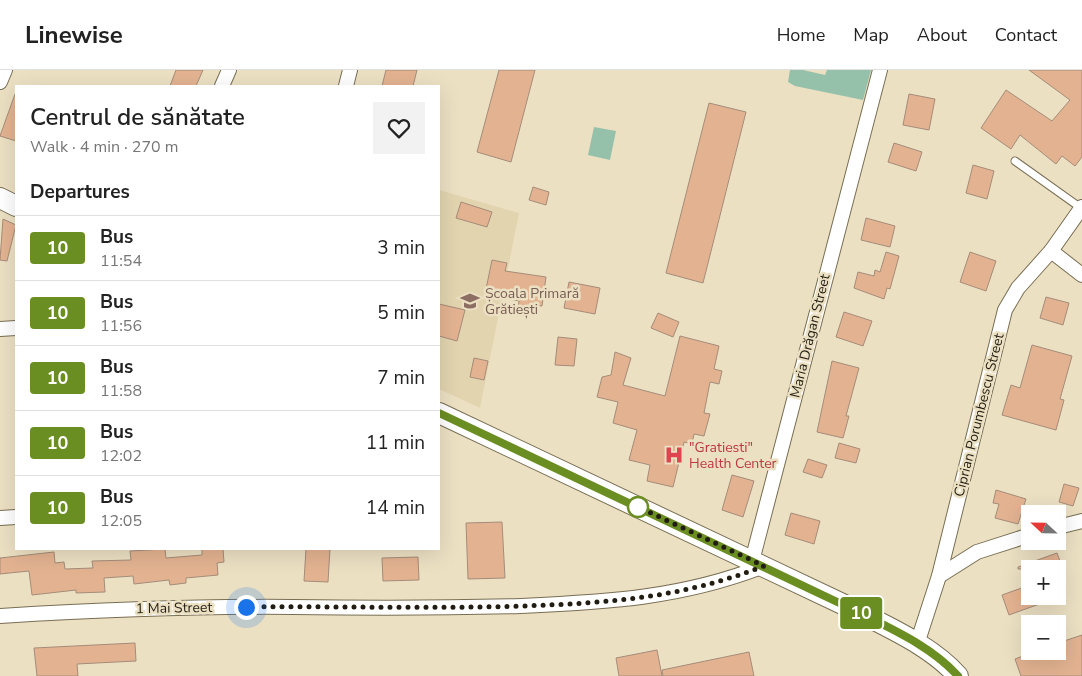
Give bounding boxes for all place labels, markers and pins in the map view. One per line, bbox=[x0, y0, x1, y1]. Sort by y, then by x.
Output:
place label: Școala Primară Grătiești bbox=[485, 284, 579, 319]
school or university icon: Școala Primară Grătiești bbox=[459, 290, 481, 312]
place label: "Gratiesti" Health Center bbox=[689, 438, 777, 473]
hospital icon: "Gratiesti" Health Center bbox=[663, 444, 685, 466]
unlabelled marker bbox=[627, 496, 649, 518]

